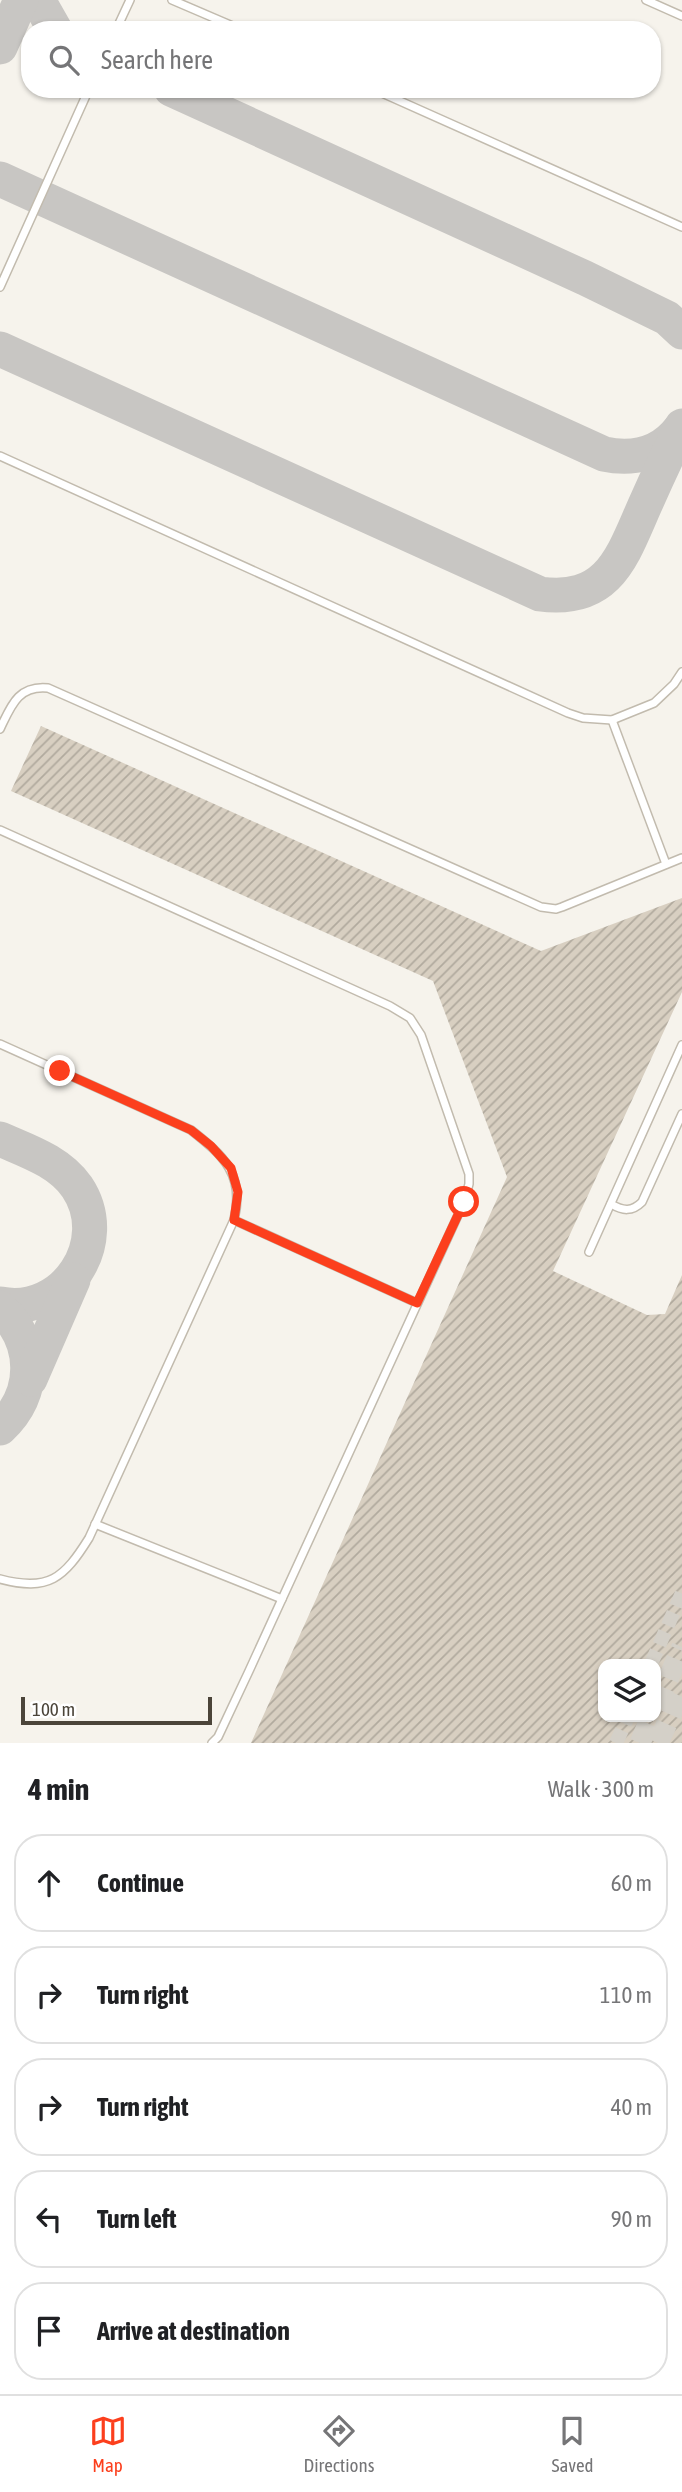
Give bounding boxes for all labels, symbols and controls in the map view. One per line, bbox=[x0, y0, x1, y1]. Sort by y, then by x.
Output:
search box bbox=[21, 21, 661, 98]
icon: search bbox=[45, 41, 83, 79]
text: Search here bbox=[101, 45, 213, 75]
route end bbox=[44, 1055, 75, 1086]
route start bbox=[448, 1186, 479, 1217]
map controls bbox=[598, 1659, 661, 1722]
button: layers bbox=[598, 1659, 661, 1722]
scale bar bbox=[21, 1694, 212, 1726]
text: 100 m bbox=[32, 1698, 75, 1720]
text: 4 min bbox=[28, 1772, 89, 1806]
text: Walk · 300 m bbox=[548, 1776, 654, 1802]
icon: ahead bbox=[30, 1864, 68, 1902]
text: Continue bbox=[97, 1868, 184, 1898]
text: 60 m bbox=[611, 1870, 652, 1896]
icon: right bbox=[30, 1976, 68, 2014]
text: Turn right bbox=[97, 1980, 188, 2010]
text: 110 m bbox=[600, 1982, 652, 2008]
icon: right bbox=[30, 2088, 68, 2126]
text: Turn right bbox=[97, 2092, 188, 2122]
text: 40 m bbox=[611, 2094, 652, 2120]
icon: left bbox=[30, 2200, 68, 2238]
text: Turn left bbox=[97, 2204, 177, 2234]
text: 90 m bbox=[611, 2206, 652, 2232]
icon: arrive bbox=[30, 2312, 68, 2350]
text: Arrive at destination bbox=[97, 2316, 290, 2346]
tab: Map bbox=[89, 2412, 127, 2476]
tab: Directions bbox=[304, 2412, 374, 2476]
tab: Saved bbox=[551, 2412, 593, 2476]

